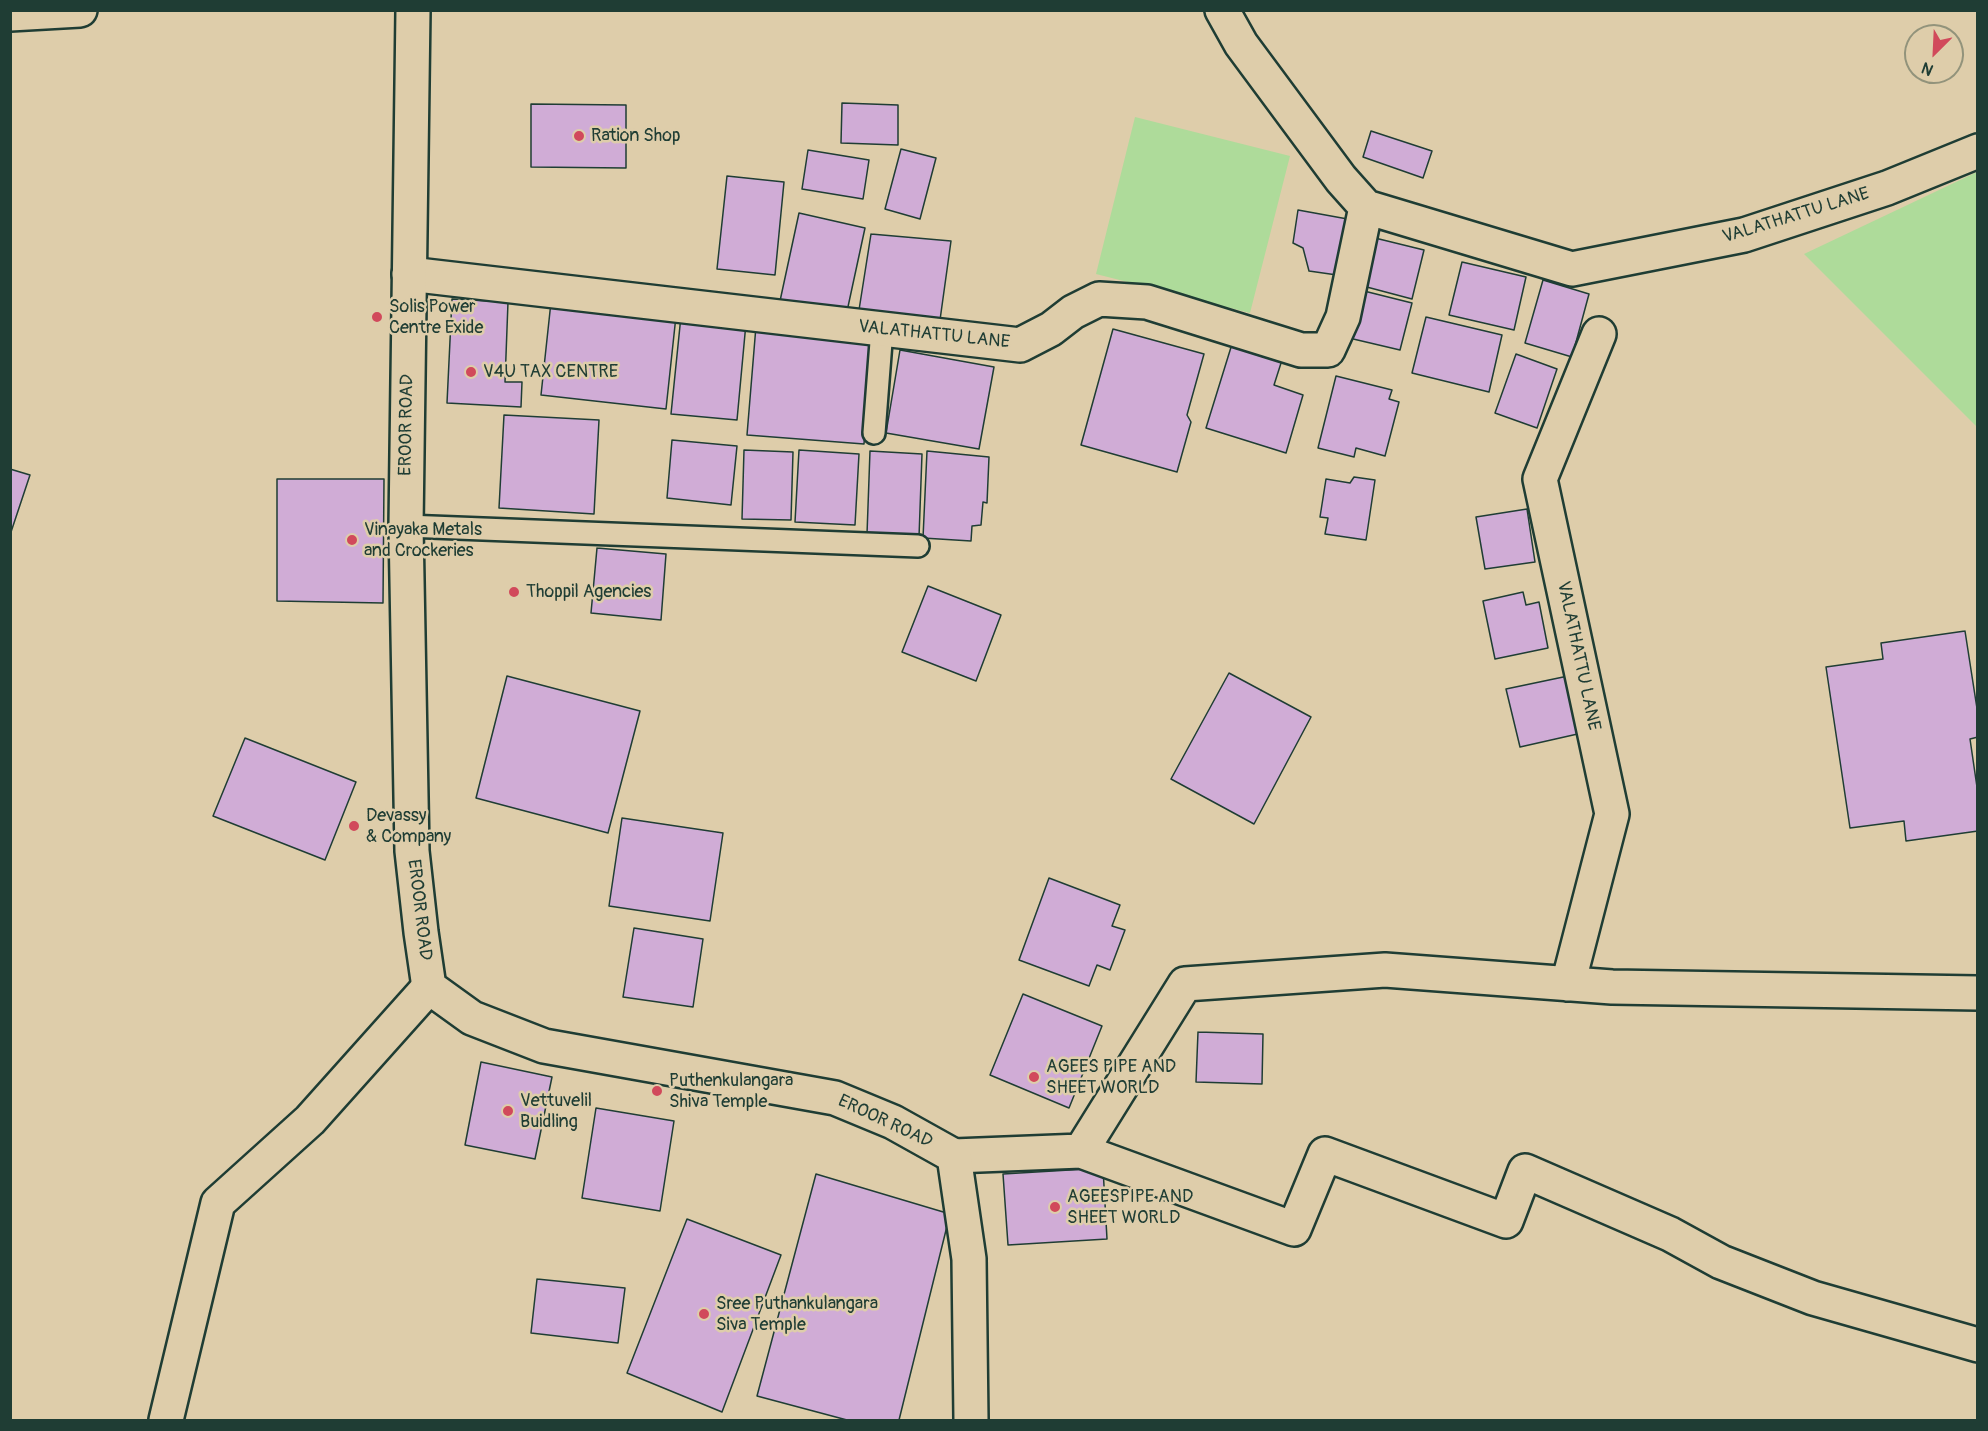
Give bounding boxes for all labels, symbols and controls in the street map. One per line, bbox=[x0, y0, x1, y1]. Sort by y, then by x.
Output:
north arrow bbox=[1904, 24, 1964, 84]
text: N bbox=[1918, 57, 1937, 80]
place label: Ration Shop bbox=[591, 125, 681, 147]
marker: Ration Shop bbox=[572, 129, 586, 143]
street label: VALATHATTU LANE bbox=[1720, 183, 1872, 249]
place label: Solis Power Centre Exide bbox=[389, 296, 483, 338]
marker: Solis Power Centre Exide bbox=[370, 310, 384, 324]
street label: VALATHATTU LANE bbox=[857, 316, 1011, 354]
place label: V4U TAX CENTRE bbox=[483, 361, 618, 383]
marker: V4U TAX CENTRE bbox=[464, 365, 478, 379]
street label: EROOR ROAD bbox=[395, 374, 419, 476]
place label: Vinayaka Metals and Crockeries bbox=[364, 519, 482, 562]
marker: Vinayaka Metals and Crockeries bbox=[345, 533, 359, 547]
street label: VALATHATTU LANE bbox=[1552, 579, 1604, 733]
place label: Thoppil Agencies bbox=[526, 581, 651, 603]
marker: Thoppil Agencies bbox=[507, 585, 521, 599]
place label: Devassy & Company bbox=[366, 805, 451, 848]
marker: Devassy & Company bbox=[347, 819, 361, 833]
street label: EROOR ROAD bbox=[402, 858, 436, 962]
place label: AGEES PIPE AND SHEET WORLD bbox=[1046, 1056, 1176, 1098]
place label: Puthenkulangara Shiva Temple bbox=[669, 1070, 793, 1112]
marker: AGEES PIPE AND SHEET WORLD bbox=[1027, 1070, 1041, 1084]
marker: Puthenkulangara Shiva Temple bbox=[650, 1084, 664, 1098]
place label: Vettuvelil Buidling bbox=[520, 1090, 592, 1132]
street label: EROOR ROAD bbox=[834, 1091, 936, 1153]
marker: Vettuvelil Buidling bbox=[501, 1104, 515, 1118]
place label: AGEESPIPE AND SHEET WORLD bbox=[1067, 1186, 1193, 1228]
marker: AGEESPIPE AND SHEET WORLD bbox=[1048, 1200, 1062, 1214]
place label: Sree Puthankulangara Siva Temple bbox=[716, 1293, 878, 1336]
marker: Sree Puthankulangara Siva Temple bbox=[697, 1307, 711, 1321]

